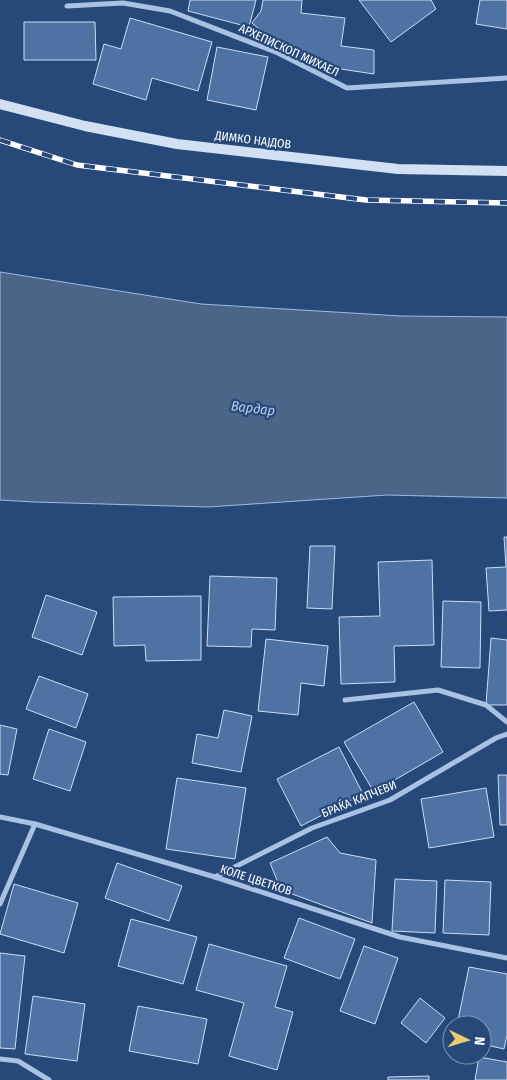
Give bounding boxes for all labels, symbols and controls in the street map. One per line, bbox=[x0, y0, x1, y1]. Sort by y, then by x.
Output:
street label: АРХЕПИСКОП МИХАЕЛ bbox=[237, 21, 341, 79]
street label: ДИМКО НАЈДОВ bbox=[213, 128, 292, 152]
water label: Вардар bbox=[230, 397, 276, 420]
street label: БРАЌА КАПЧЕВИ bbox=[319, 777, 399, 820]
street label: КОЛЕ ЦВЕТКОВ bbox=[218, 862, 294, 898]
north arrow bbox=[442, 1015, 492, 1065]
text: N bbox=[471, 1036, 488, 1046]

